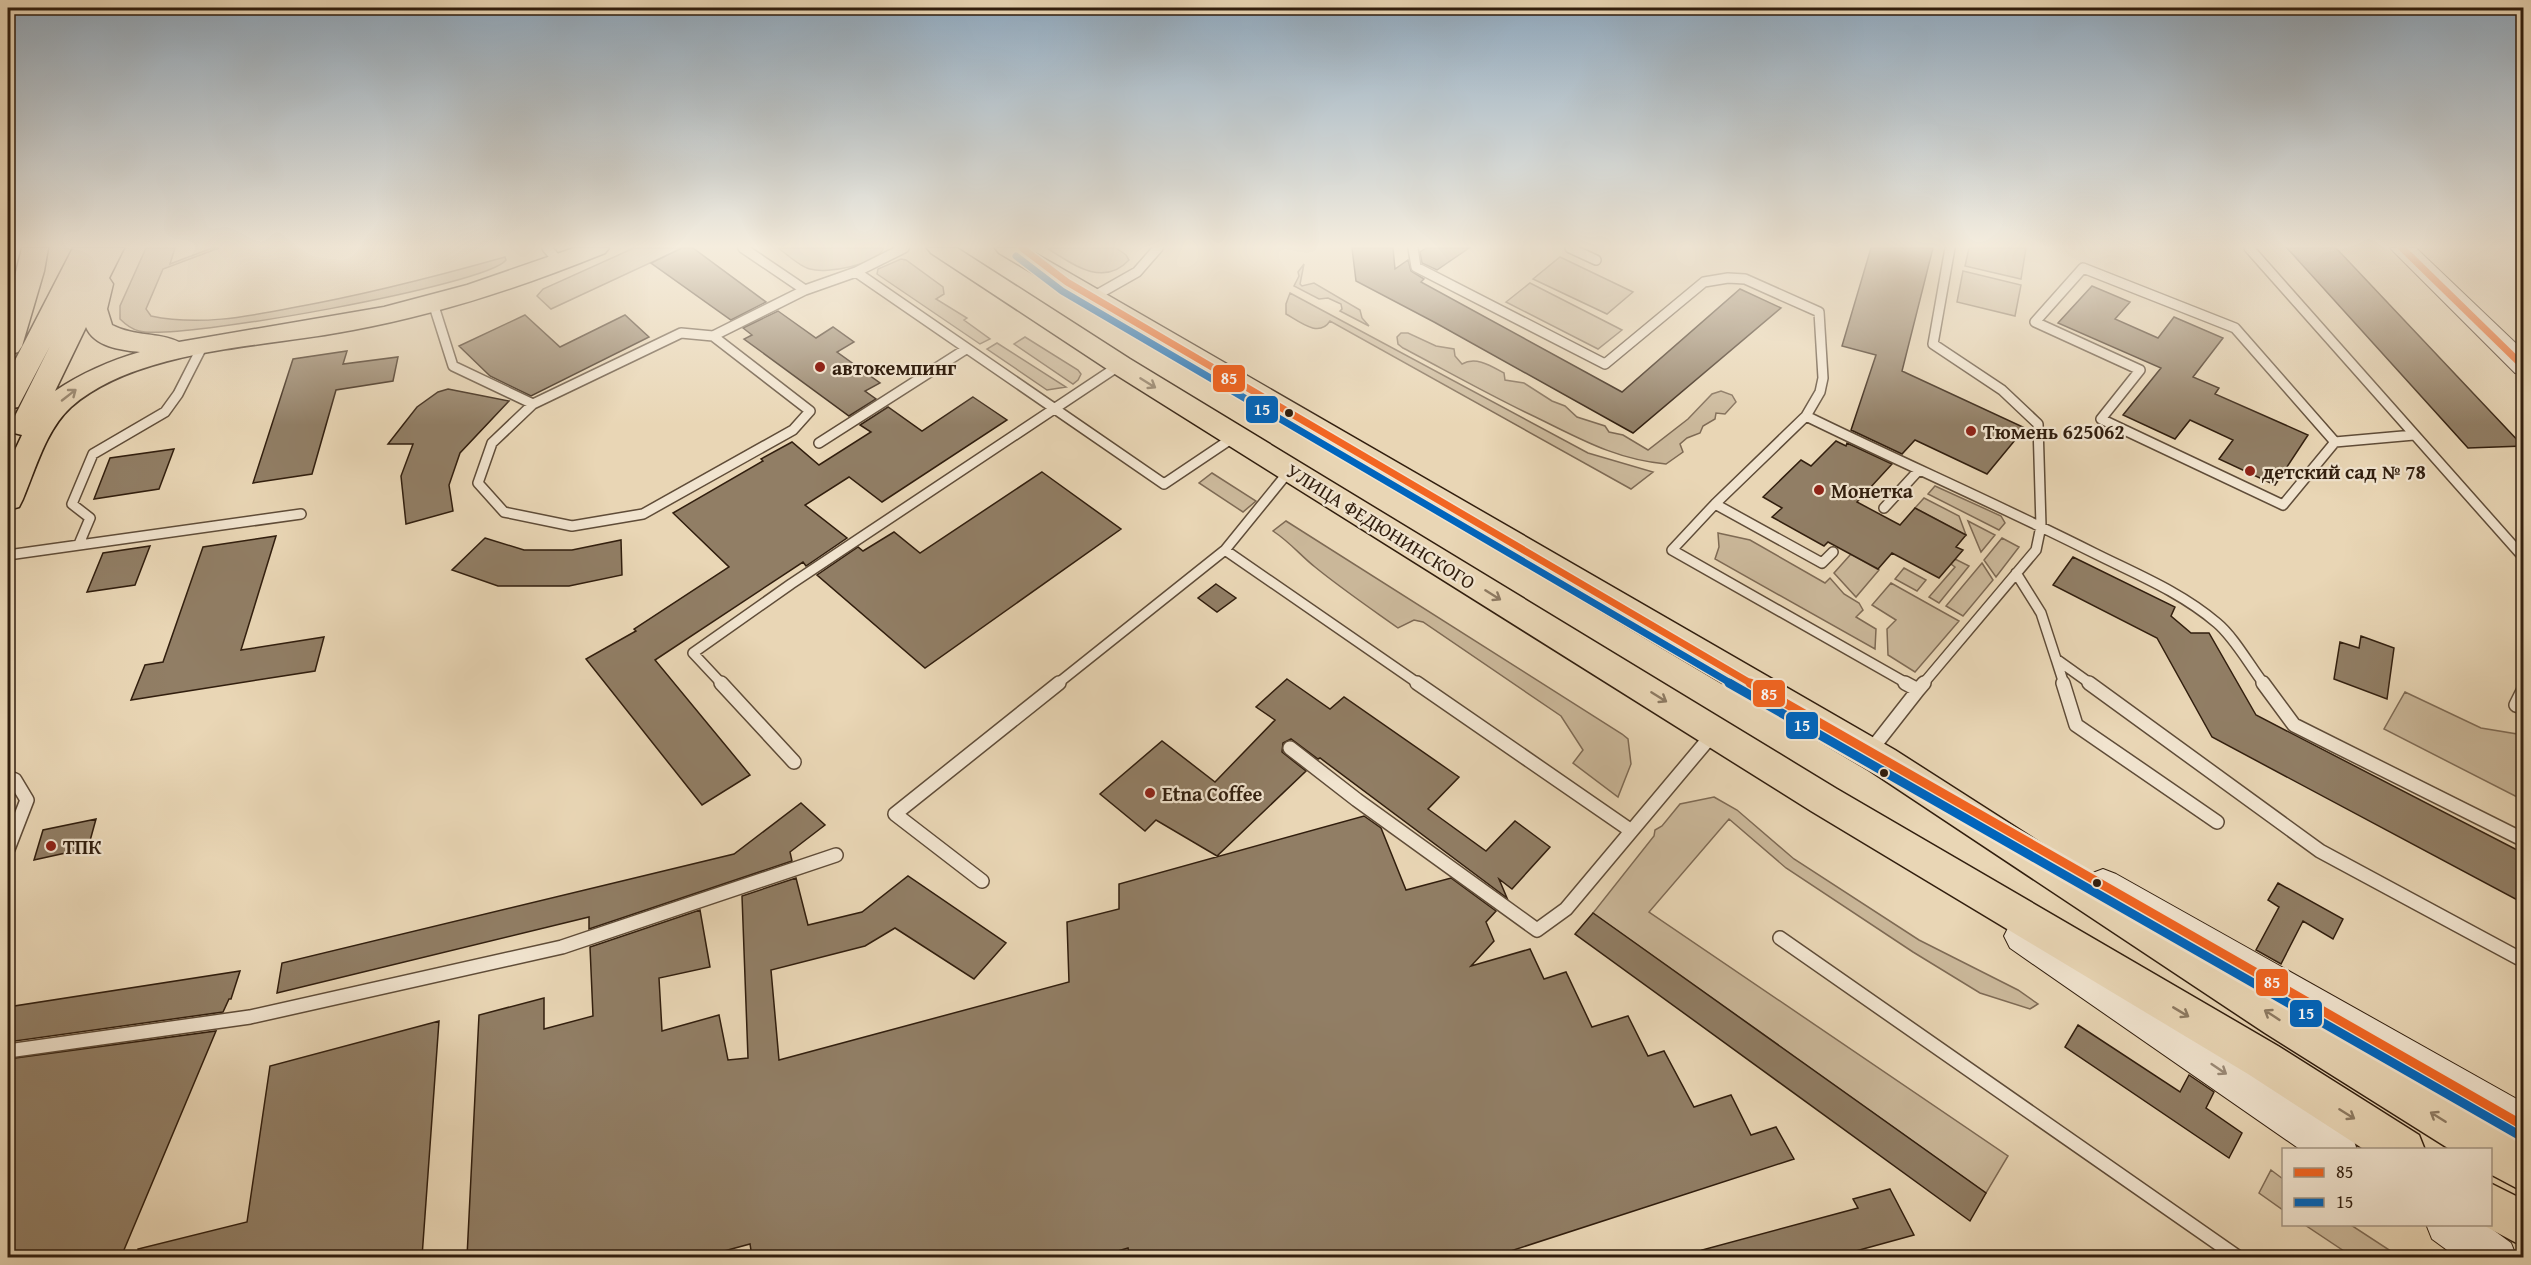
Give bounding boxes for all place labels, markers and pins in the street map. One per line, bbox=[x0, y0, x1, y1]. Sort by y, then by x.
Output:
place label: автокемпинг bbox=[832, 353, 956, 382]
marker: автокемпинг bbox=[813, 360, 827, 374]
unlabelled marker bbox=[1283, 407, 1295, 419]
place label: Тюмень 625062 bbox=[1983, 417, 2125, 446]
marker: Тюмень 625062 bbox=[1964, 424, 1978, 438]
place label: детский сад № 78 bbox=[2262, 457, 2426, 486]
marker: детский сад № 78 bbox=[2243, 464, 2257, 478]
place label: Монетка bbox=[1831, 476, 1914, 505]
marker: Монетка bbox=[1812, 483, 1826, 497]
unlabelled marker bbox=[1878, 767, 1890, 779]
place label: Etna Coffee bbox=[1162, 779, 1262, 808]
marker: Etna Coffee bbox=[1143, 786, 1157, 800]
place label: ТПК bbox=[63, 832, 102, 861]
marker: ТПК bbox=[44, 839, 58, 853]
unlabelled marker bbox=[2091, 877, 2103, 889]

